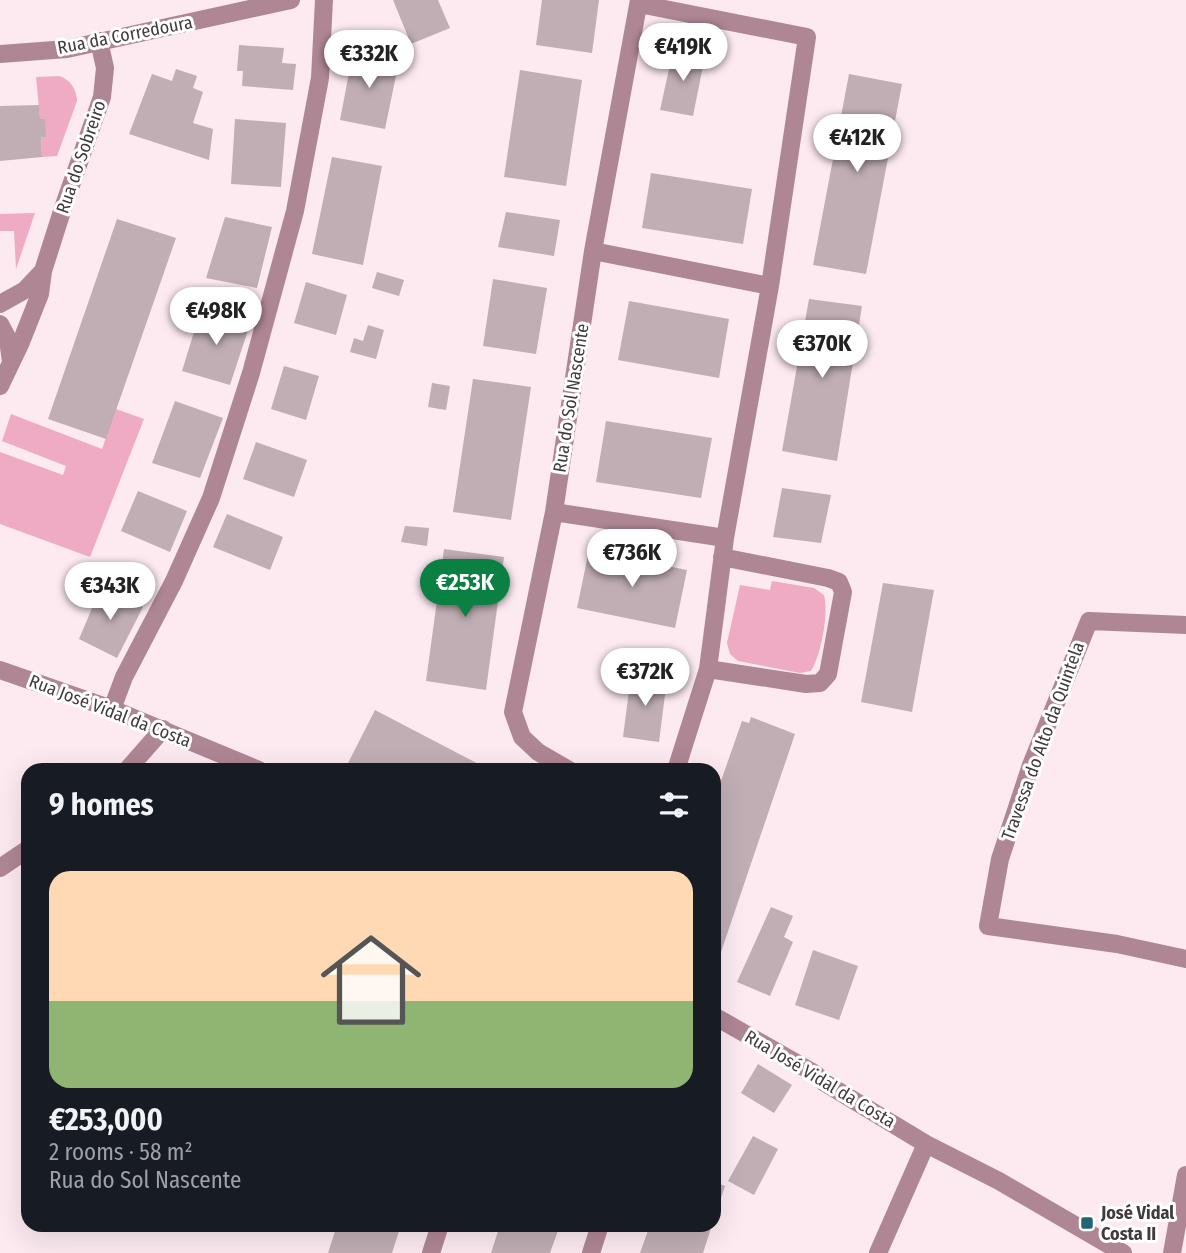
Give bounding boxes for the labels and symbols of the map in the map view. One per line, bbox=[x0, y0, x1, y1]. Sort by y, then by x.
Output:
street label: Rua da Corredoura bbox=[56, 11, 195, 59]
pin: €419K bbox=[634, 24, 732, 83]
pin: €332K bbox=[320, 31, 418, 90]
street label: Rua do Sobreiro bbox=[51, 98, 111, 216]
pin: €412K bbox=[808, 114, 906, 174]
pin: €498K bbox=[167, 288, 265, 347]
pin: €370K bbox=[773, 320, 871, 380]
street label: Rua do Sol Nascente bbox=[548, 322, 594, 474]
pin: €736K bbox=[583, 530, 681, 589]
pin: €253K bbox=[416, 560, 514, 619]
pin: €343K bbox=[61, 562, 159, 622]
street label: Travessa do Alto da Quintela bbox=[997, 639, 1089, 843]
pin: €372K bbox=[596, 648, 694, 708]
street label: Rua José Vidal da Costa bbox=[26, 670, 194, 752]
street label: Rua José Vidal da Costa bbox=[741, 1025, 899, 1133]
place label: José Vidal Costa II bbox=[1100, 1202, 1174, 1245]
marker: José Vidal Costa II bbox=[1079, 1215, 1095, 1231]

